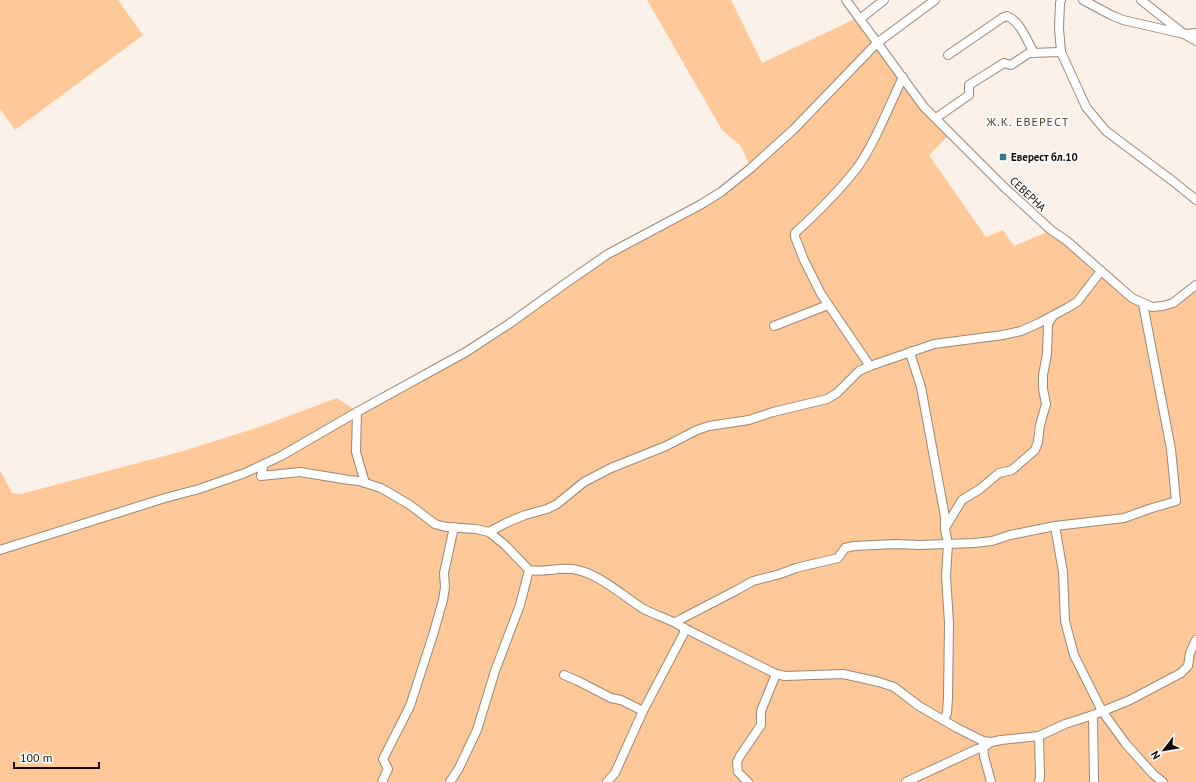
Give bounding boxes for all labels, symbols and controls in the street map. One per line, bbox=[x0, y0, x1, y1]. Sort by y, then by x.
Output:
district label: Ж.К. ЕВЕРЕСТ bbox=[986, 114, 1069, 129]
place label: Еверест бл.10 bbox=[1011, 150, 1078, 164]
marker: Еверест бл.10 bbox=[998, 152, 1008, 162]
street label: СЕВЕРНА bbox=[1007, 174, 1049, 215]
north arrow bbox=[1144, 730, 1184, 770]
scale bar bbox=[14, 744, 99, 770]
text: N bbox=[1148, 748, 1163, 762]
text: 100 m bbox=[20, 750, 53, 765]

